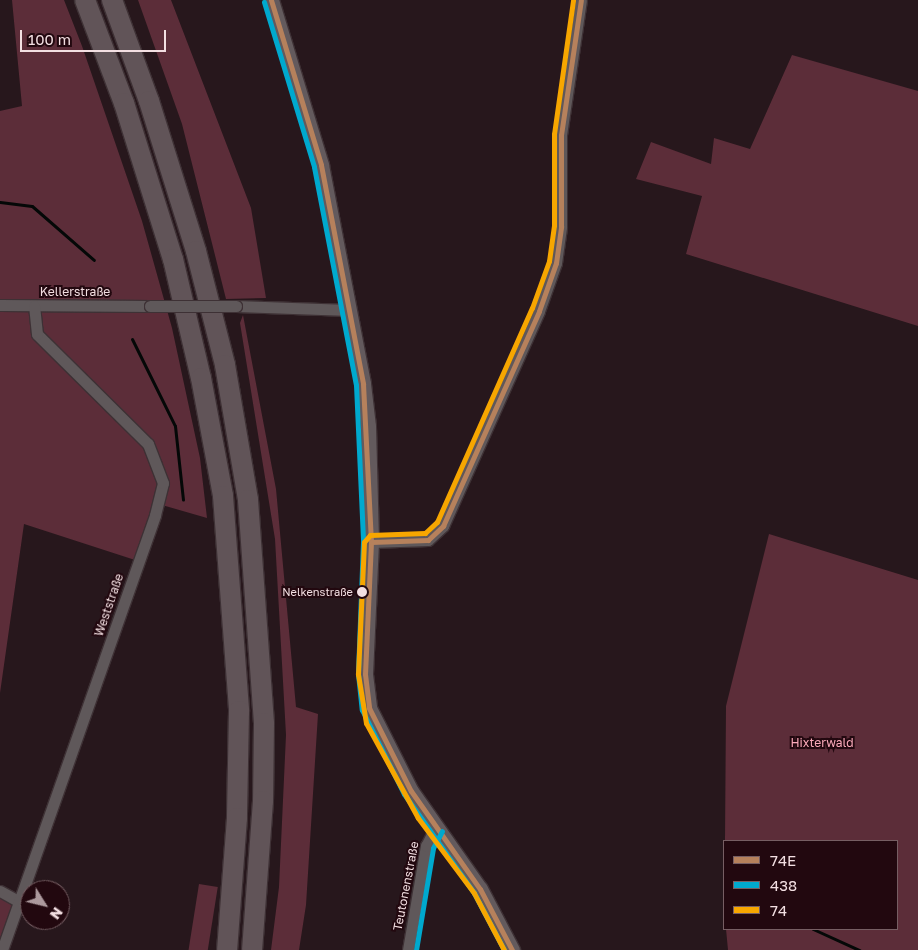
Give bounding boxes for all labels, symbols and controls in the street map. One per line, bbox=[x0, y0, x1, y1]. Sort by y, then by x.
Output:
scale bar bbox=[22, 20, 169, 52]
text: 100 m bbox=[28, 30, 71, 48]
street label: Kellerstraße bbox=[40, 285, 110, 299]
street label: Weststraße bbox=[92, 572, 126, 638]
place label: Nelkenstraße bbox=[282, 585, 353, 599]
marker: Nelkenstraße bbox=[357, 587, 367, 597]
park label: Hixterwald bbox=[790, 736, 854, 750]
street label: Teutonenstraße bbox=[390, 840, 422, 932]
legend bbox=[723, 840, 898, 930]
text: 74E bbox=[770, 851, 796, 869]
text: 438 bbox=[770, 876, 797, 894]
north arrow bbox=[20, 880, 70, 930]
text: 74 bbox=[770, 901, 787, 919]
text: N bbox=[47, 904, 67, 923]

